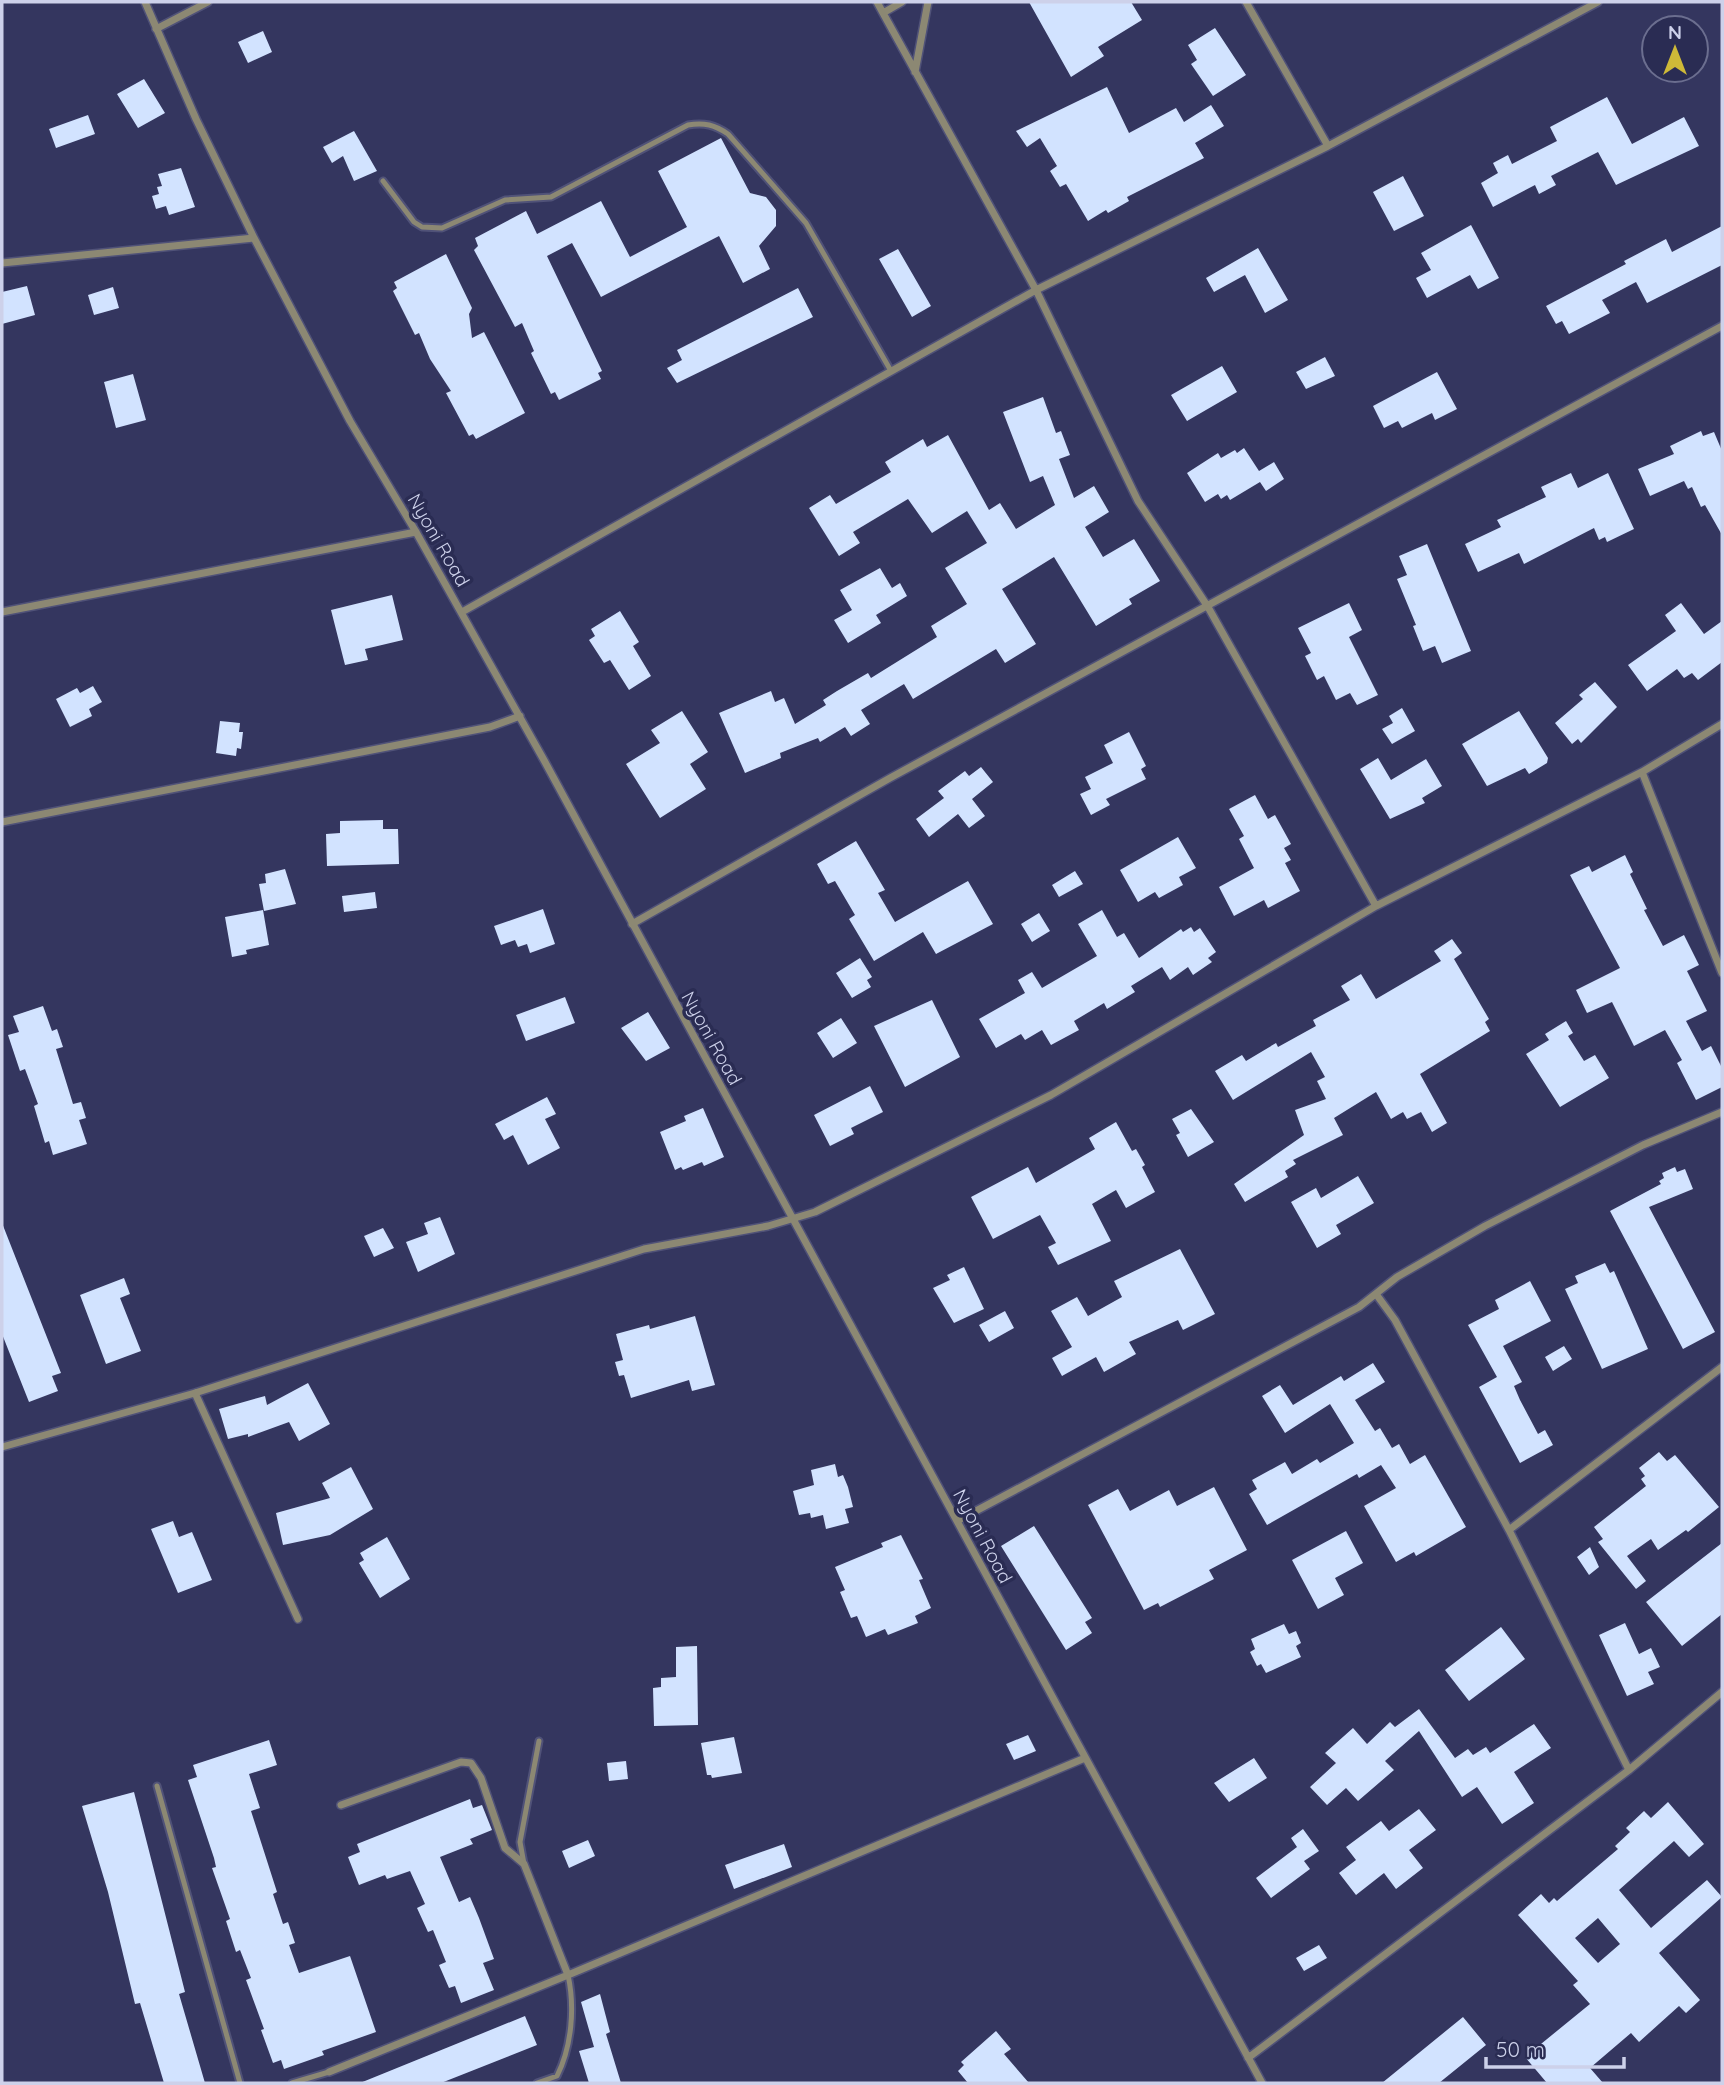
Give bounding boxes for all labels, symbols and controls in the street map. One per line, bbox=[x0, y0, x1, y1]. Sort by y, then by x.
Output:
north arrow bbox=[1640, 14, 1710, 84]
text: N bbox=[1668, 20, 1682, 44]
street label: Nyoni Road bbox=[403, 489, 475, 591]
street label: Nyoni Road bbox=[676, 987, 748, 1089]
street label: Nyoni Road bbox=[948, 1485, 1018, 1587]
scale bar bbox=[1486, 2025, 1624, 2070]
text: 50 m bbox=[1496, 2036, 1545, 2062]

